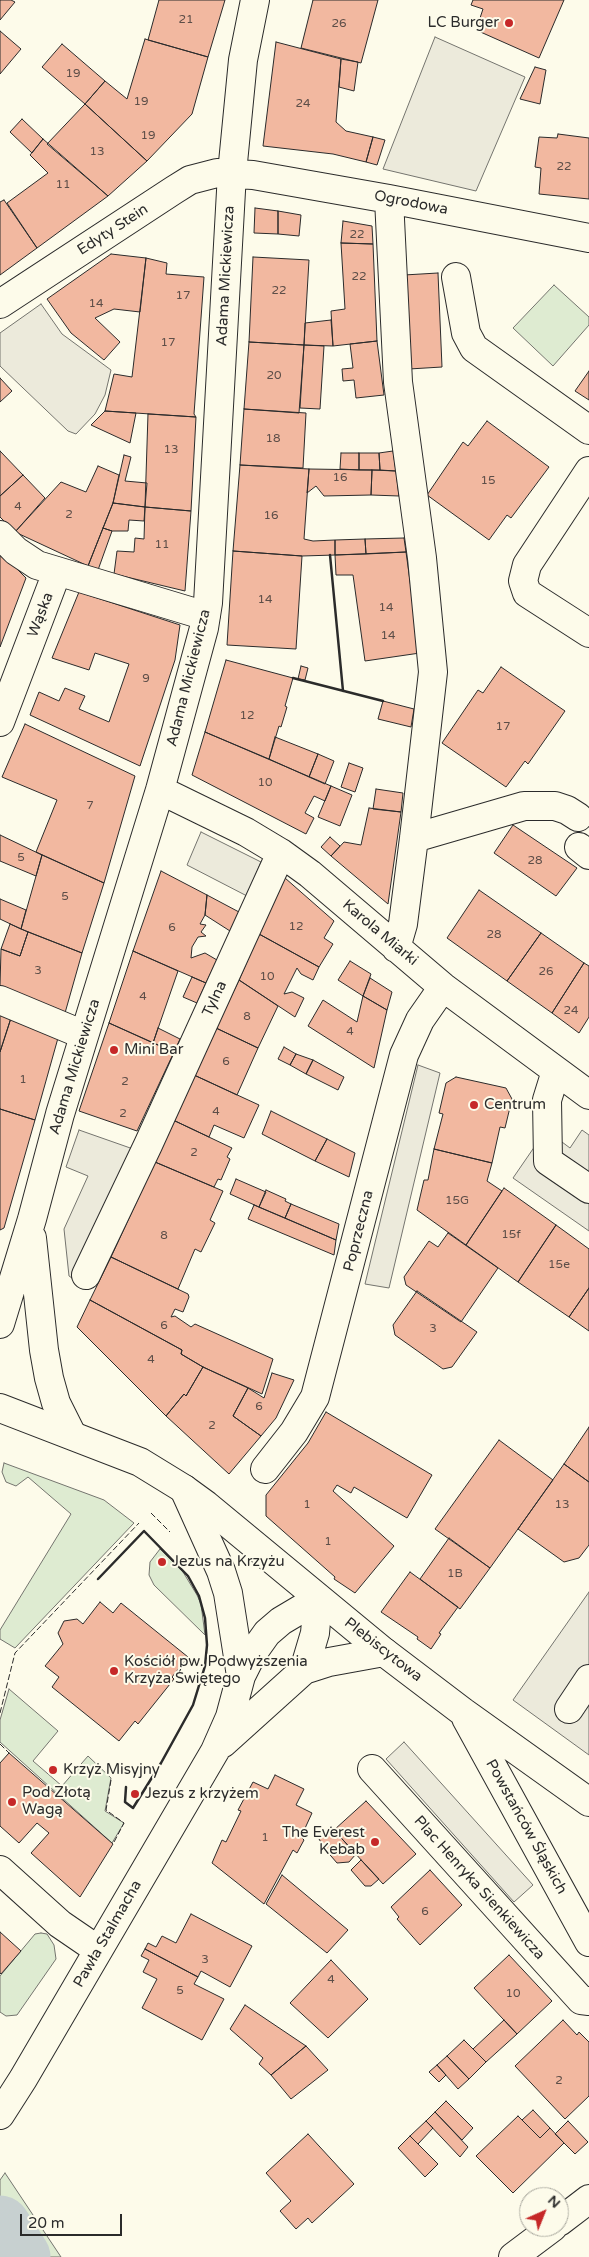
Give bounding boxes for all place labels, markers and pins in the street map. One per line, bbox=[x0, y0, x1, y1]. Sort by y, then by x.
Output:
place label: LC Burger bbox=[427, 14, 499, 32]
marker: LC Burger bbox=[503, 17, 515, 29]
place label: Mini Bar bbox=[124, 1041, 183, 1059]
marker: Mini Bar bbox=[108, 1044, 120, 1056]
place label: Centrum bbox=[484, 1096, 546, 1114]
marker: Centrum bbox=[468, 1099, 480, 1111]
place label: Jezus na Krzyżu bbox=[172, 1553, 285, 1571]
marker: Jezus na Krzyżu bbox=[156, 1556, 168, 1568]
place label: Kościół pw. Podwyższenia Krzyża Świętego bbox=[124, 1653, 308, 1688]
marker: Kościół pw. Podwyższenia Krzyża Świętego bbox=[108, 1665, 120, 1677]
place label: Krzyż Misyjny bbox=[63, 1761, 160, 1779]
marker: Krzyż Misyjny bbox=[47, 1764, 59, 1776]
place label: Pod Złotą Wagą bbox=[22, 1784, 91, 1819]
place label: Jezus z krzyżem bbox=[145, 1785, 259, 1803]
marker: Jezus z krzyżem bbox=[129, 1788, 141, 1800]
marker: Pod Złotą Wagą bbox=[6, 1796, 18, 1808]
place label: The Everest Kebab bbox=[282, 1824, 365, 1859]
marker: The Everest Kebab bbox=[369, 1836, 381, 1848]

